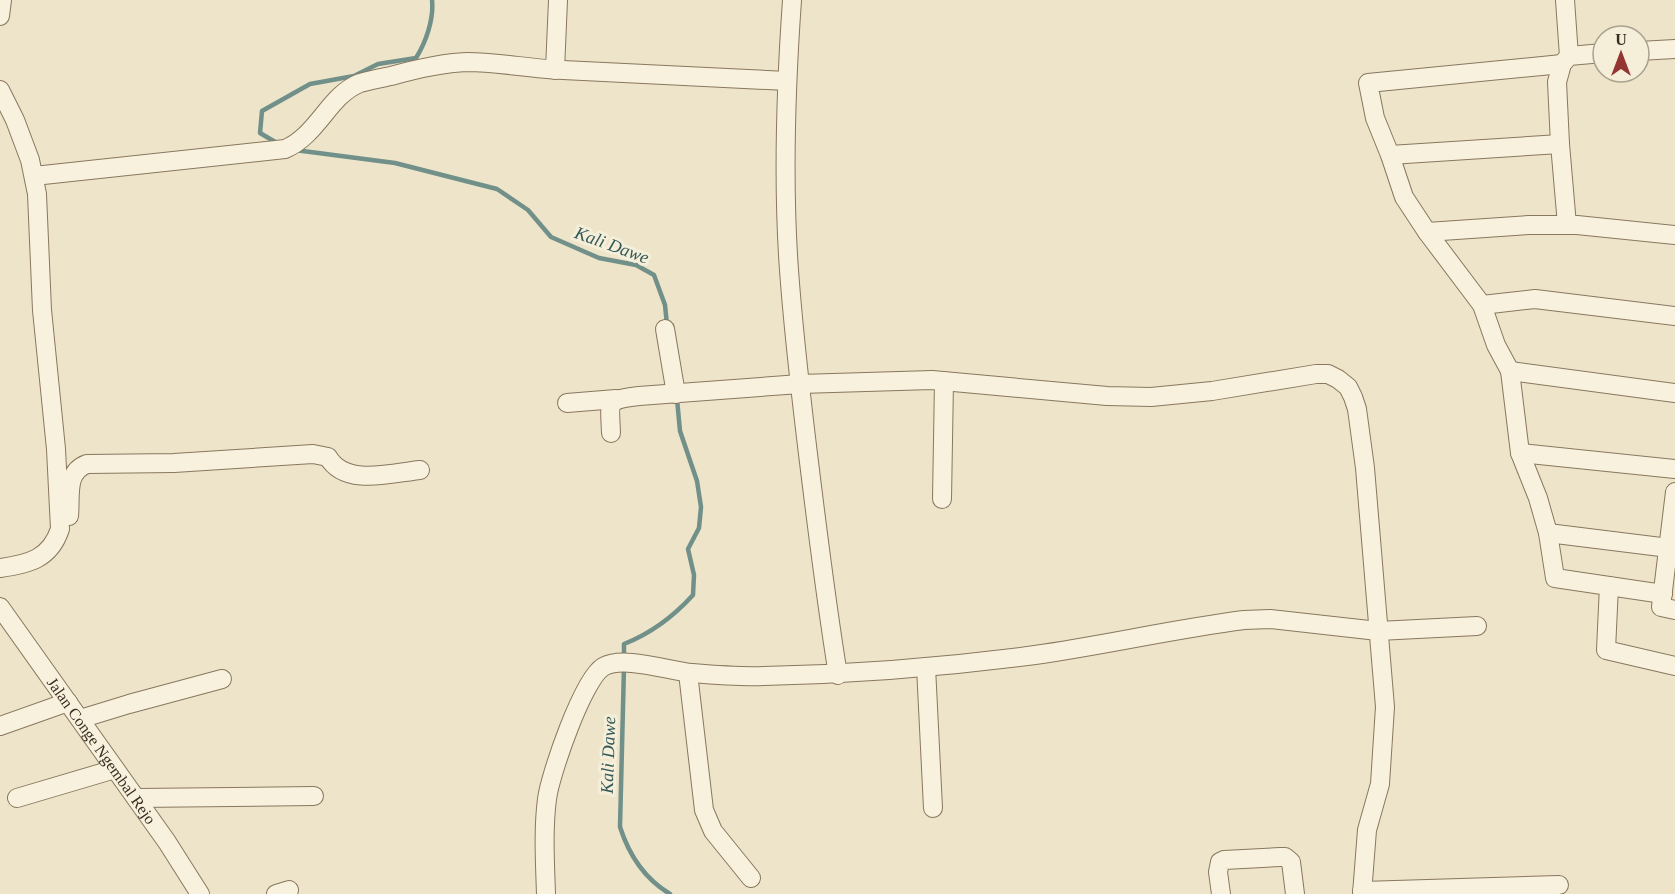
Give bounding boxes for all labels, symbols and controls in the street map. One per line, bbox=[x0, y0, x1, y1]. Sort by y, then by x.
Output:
north arrow bbox=[1591, 24, 1651, 84]
text: U bbox=[1615, 31, 1627, 48]
water label: Kali Dawe bbox=[571, 222, 652, 268]
street label: Jalan Conge Ngembal Rejo bbox=[44, 674, 160, 827]
water label: Kali Dawe bbox=[597, 716, 619, 795]

